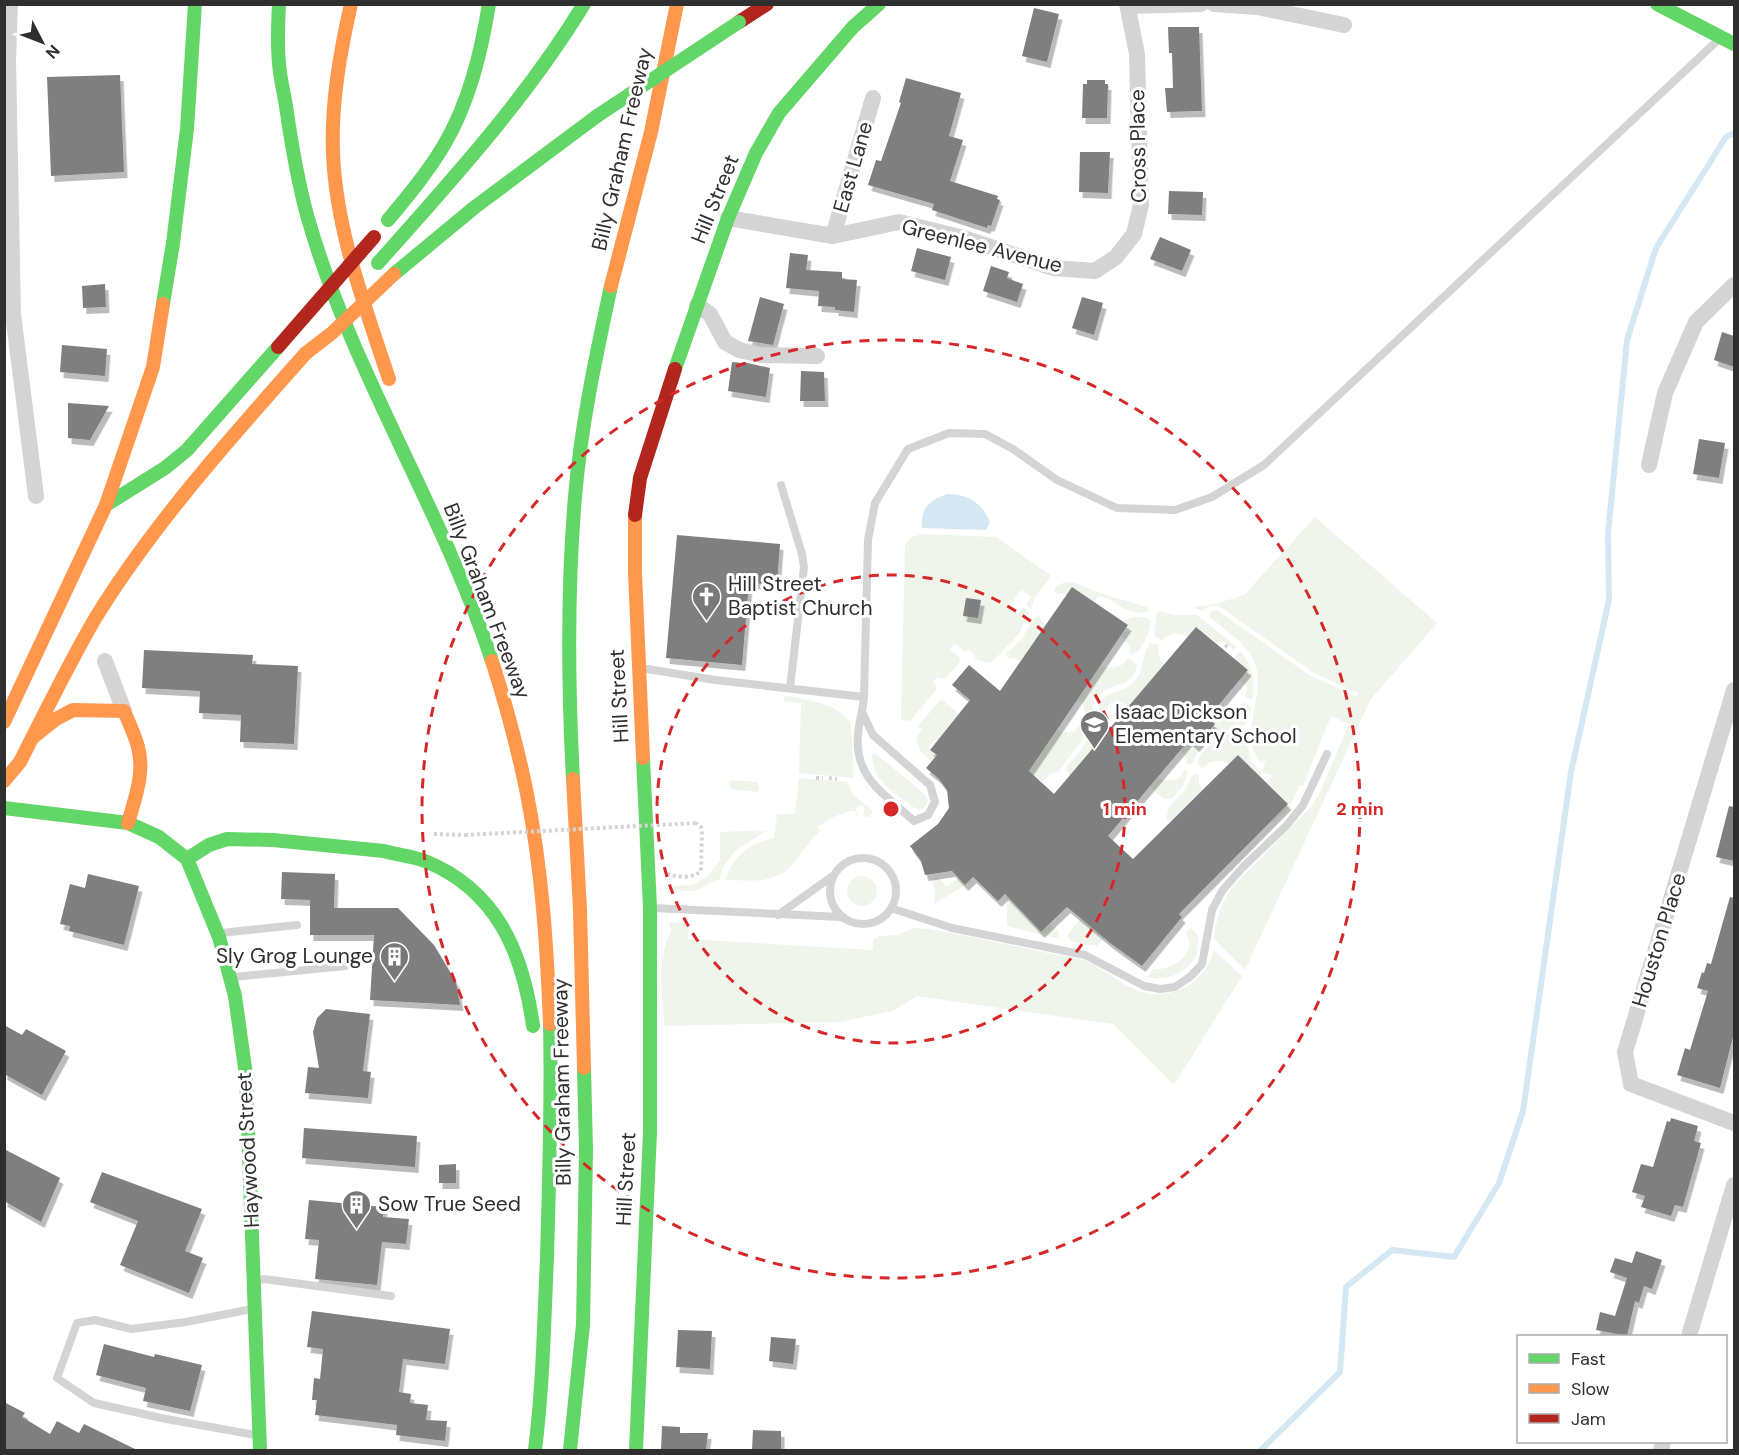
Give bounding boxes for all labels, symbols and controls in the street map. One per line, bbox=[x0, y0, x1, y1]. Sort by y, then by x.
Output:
north arrow bbox=[12, 12, 72, 72]
text: N bbox=[41, 40, 64, 63]
street label: Billy Graham Freeway bbox=[585, 44, 659, 253]
street label: Cross Place bbox=[1123, 89, 1153, 203]
street label: East Lane bbox=[827, 118, 879, 216]
street label: Hill Street bbox=[684, 150, 746, 248]
street label: Greenlee Avenue bbox=[899, 212, 1065, 280]
street label: Billy Graham Freeway bbox=[437, 499, 537, 703]
place label: Hill Street Baptist Church bbox=[728, 570, 873, 622]
church icon: Hill Street Baptist Church bbox=[691, 580, 723, 622]
street label: Hill Street bbox=[603, 648, 635, 744]
place label: Isaac Dickson Elementary School bbox=[1115, 698, 1297, 750]
school or university icon: Isaac Dickson Elementary School bbox=[1078, 708, 1110, 750]
text: 1 min bbox=[1103, 797, 1147, 821]
text: 2 min bbox=[1336, 797, 1384, 821]
centre of rings bbox=[881, 799, 901, 819]
street label: Houston Place bbox=[1625, 869, 1693, 1011]
building icon: Sly Grog Lounge bbox=[378, 940, 410, 982]
place label: Sly Grog Lounge bbox=[216, 942, 373, 970]
street label: Billy Graham Freeway bbox=[546, 978, 578, 1186]
street label: Haywood Street bbox=[230, 1071, 266, 1229]
street label: Hill Street bbox=[610, 1131, 642, 1227]
building icon: Sow True Seed bbox=[341, 1188, 373, 1230]
place label: Sow True Seed bbox=[378, 1190, 521, 1218]
legend bbox=[1517, 1335, 1727, 1443]
text: Fast bbox=[1571, 1347, 1606, 1371]
text: Slow bbox=[1571, 1377, 1610, 1401]
text: Jam bbox=[1571, 1407, 1606, 1431]

